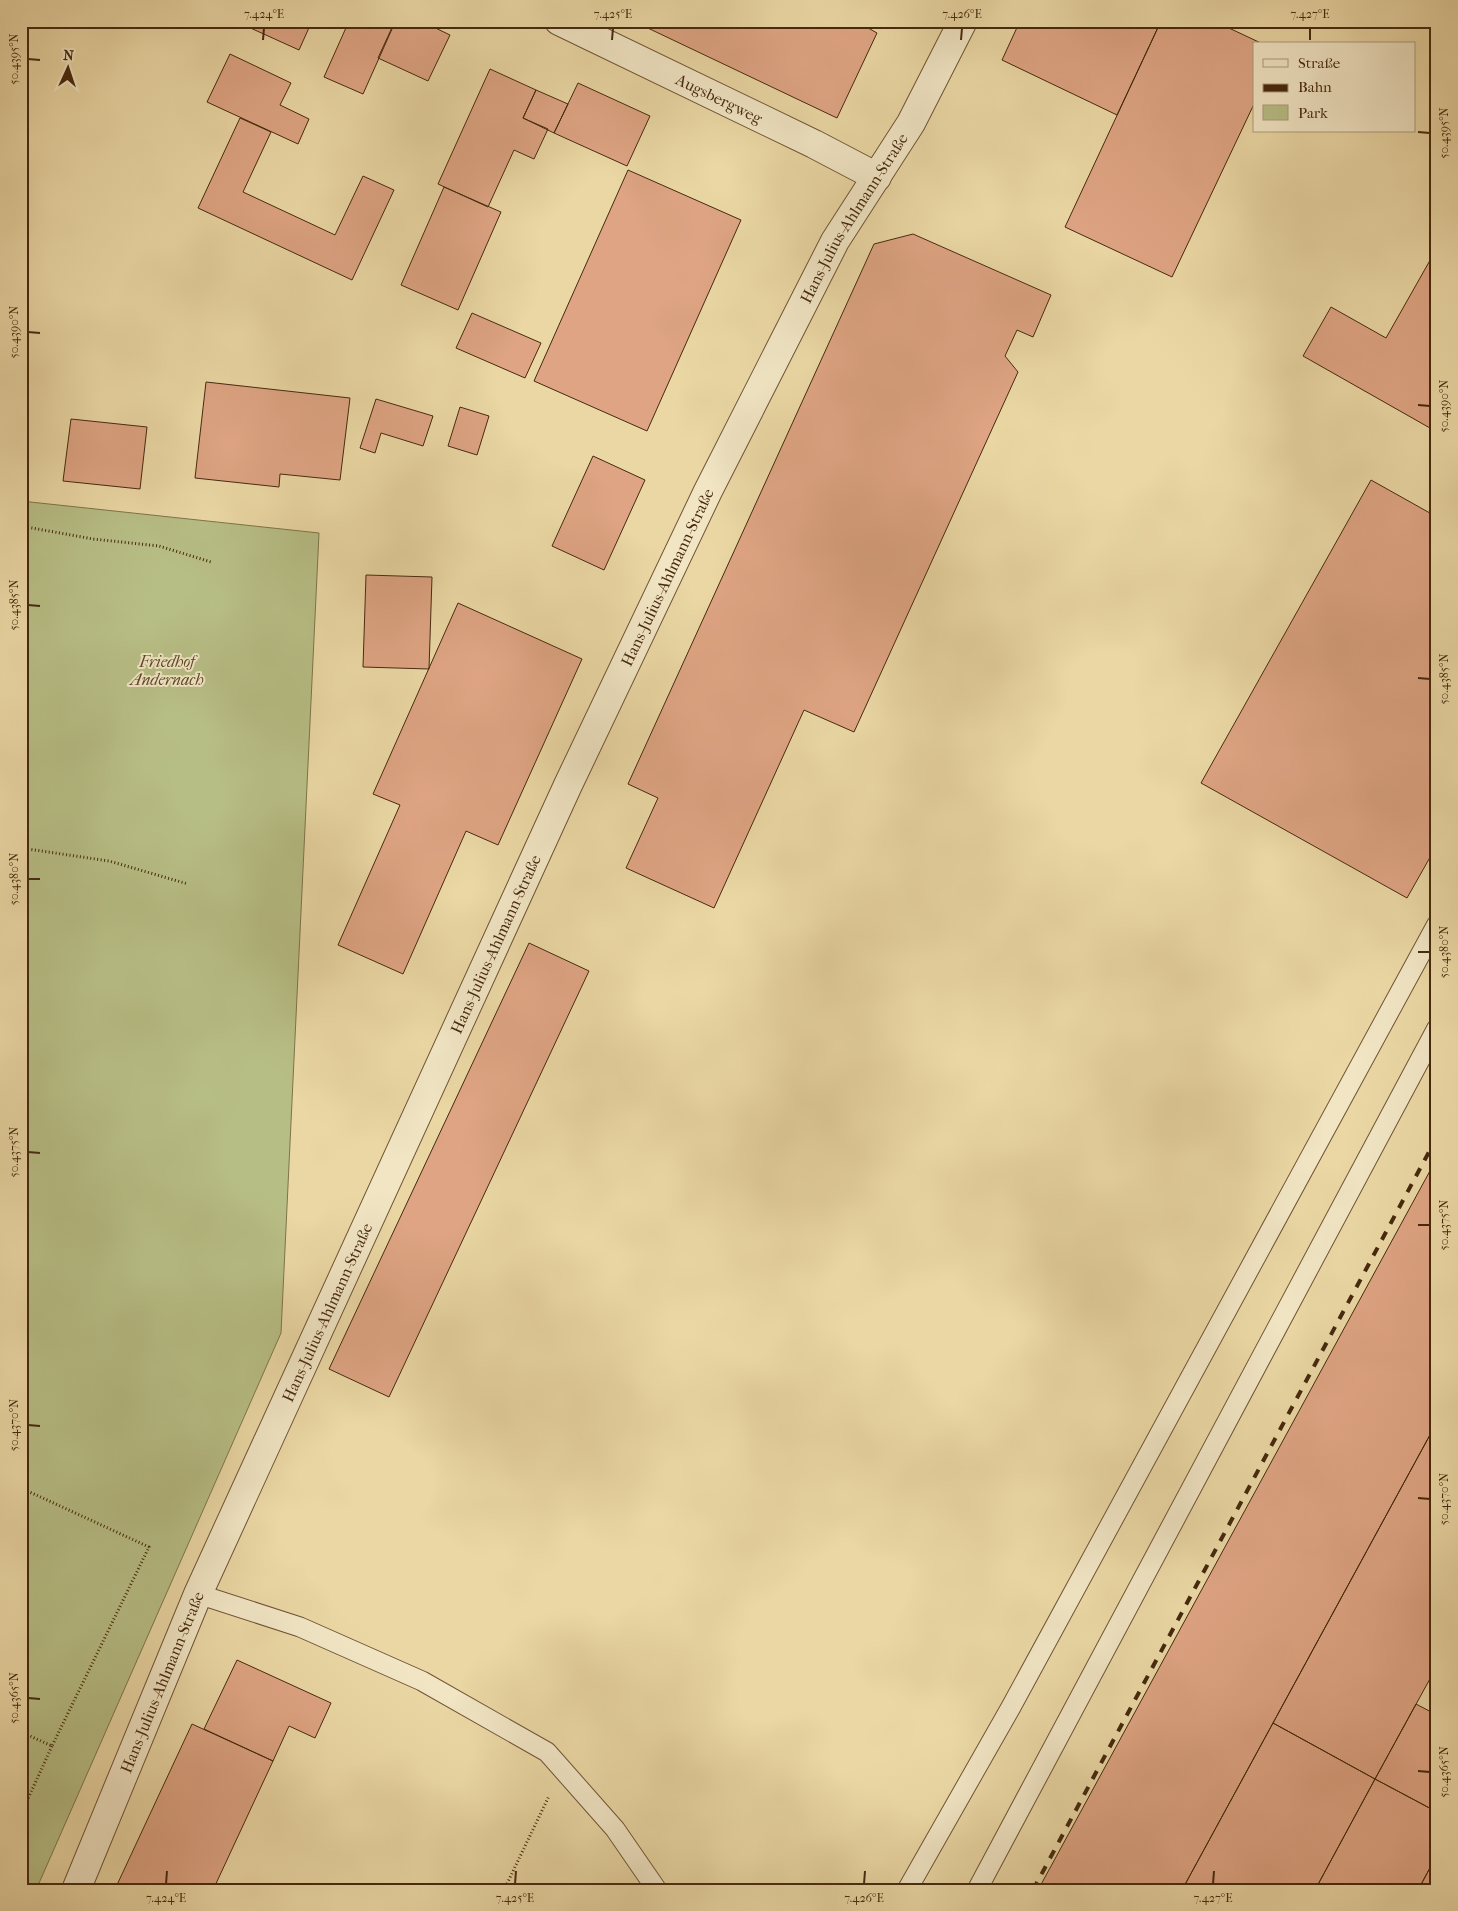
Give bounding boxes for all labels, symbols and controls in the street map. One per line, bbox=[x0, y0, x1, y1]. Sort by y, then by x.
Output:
text: 7.424°E bbox=[244, 7, 284, 21]
text: 7.425°E bbox=[594, 7, 632, 21]
text: 7.426°E bbox=[942, 7, 982, 21]
text: 7.427°E bbox=[1291, 7, 1329, 21]
text: 50.4395°N bbox=[7, 33, 21, 85]
north arrow bbox=[42, 42, 92, 92]
legend bbox=[1253, 42, 1416, 132]
text: N bbox=[63, 47, 75, 64]
text: Straße bbox=[1298, 54, 1341, 72]
street label: Augsbergweg bbox=[672, 69, 766, 128]
text: Bahn bbox=[1298, 78, 1332, 96]
text: Park bbox=[1298, 104, 1328, 122]
text: 50.4395°N bbox=[1437, 107, 1451, 159]
street label: Hans-Julius-Ahlmann-Straße bbox=[796, 130, 912, 306]
text: 50.4390°N bbox=[7, 306, 21, 358]
text: 50.4390°N bbox=[1437, 380, 1451, 432]
street label: Hans-Julius-Ahlmann-Straße bbox=[617, 485, 718, 669]
text: 50.4385°N bbox=[7, 579, 21, 631]
park label: Friedhof Andernach bbox=[128, 652, 204, 689]
text: 50.4385°N bbox=[1437, 653, 1451, 705]
street label: Hans-Julius-Ahlmann-Straße bbox=[447, 852, 545, 1037]
text: 50.4380°N bbox=[7, 853, 21, 905]
text: 50.4380°N bbox=[1437, 926, 1451, 978]
text: 50.4375°N bbox=[7, 1127, 21, 1177]
text: 50.4375°N bbox=[1437, 1200, 1451, 1250]
street label: Hans-Julius-Ahlmann-Straße bbox=[278, 1220, 376, 1405]
text: 50.4370°N bbox=[7, 1399, 21, 1451]
text: 50.4370°N bbox=[1437, 1473, 1451, 1525]
street label: Hans-Julius-Ahlmann-Straße bbox=[116, 1589, 208, 1776]
text: 50.4365°N bbox=[7, 1672, 21, 1724]
text: 50.4365°N bbox=[1437, 1746, 1451, 1798]
text: 7.424°E bbox=[146, 1891, 186, 1905]
text: 7.425°E bbox=[496, 1891, 534, 1905]
text: 7.426°E bbox=[844, 1891, 884, 1905]
text: 7.427°E bbox=[1194, 1891, 1232, 1905]

